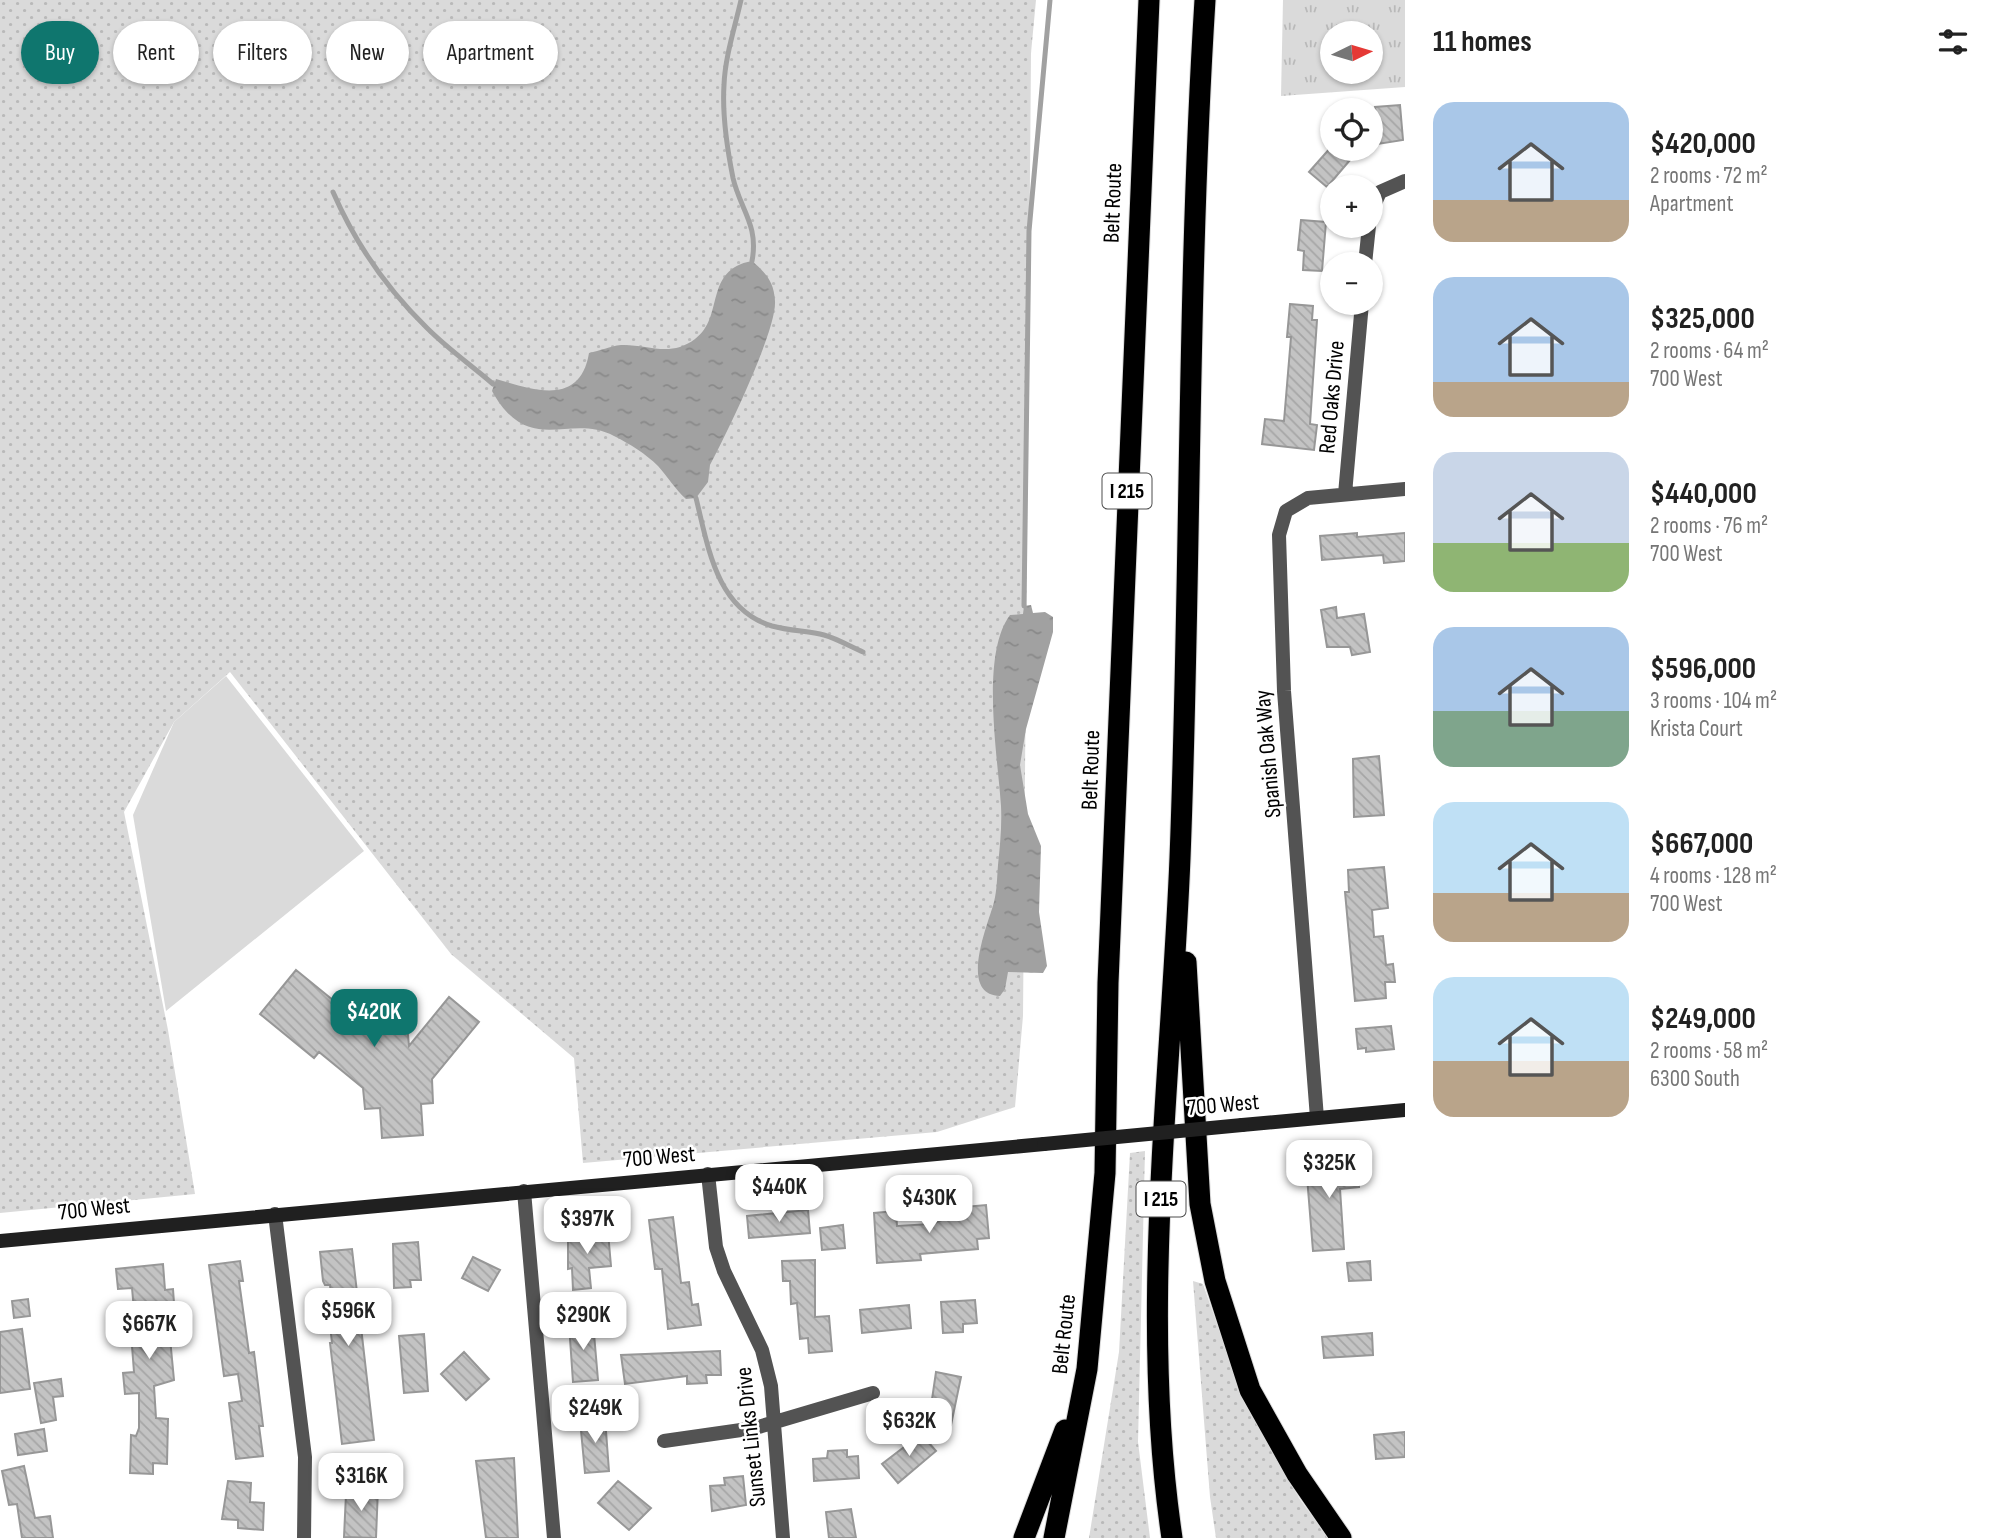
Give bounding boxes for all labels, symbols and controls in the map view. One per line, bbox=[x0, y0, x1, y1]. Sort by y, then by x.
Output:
chip: Buy bbox=[21, 21, 99, 84]
chip: Rent bbox=[113, 21, 199, 84]
chip: Filters bbox=[213, 21, 312, 84]
chip: New bbox=[326, 21, 409, 84]
chip: Apartment bbox=[423, 21, 558, 84]
north arrow bbox=[1320, 21, 1382, 84]
map controls bbox=[1320, 21, 1383, 315]
icon: filters bbox=[1934, 23, 1972, 61]
text: 11 homes bbox=[1433, 24, 1532, 60]
button: locate bbox=[1320, 98, 1383, 161]
text: $420,000 bbox=[1650, 126, 1756, 162]
icon: home bbox=[1489, 130, 1573, 214]
text: 2 rooms · 72 m² bbox=[1650, 162, 1768, 190]
street label: Belt Route bbox=[1098, 163, 1128, 244]
button: + bbox=[1320, 175, 1383, 238]
text: Apartment bbox=[1650, 190, 1734, 218]
button: − bbox=[1320, 252, 1383, 315]
text: $325,000 bbox=[1650, 301, 1755, 337]
icon: home bbox=[1489, 305, 1573, 389]
text: 2 rooms · 64 m² bbox=[1650, 337, 1769, 365]
street label: Red Oaks Drive bbox=[1313, 339, 1351, 455]
text: 700 West bbox=[1650, 365, 1722, 393]
road number: I 215 bbox=[1102, 474, 1152, 508]
text: $440,000 bbox=[1650, 476, 1757, 512]
icon: home bbox=[1489, 480, 1573, 564]
text: 2 rooms · 76 m² bbox=[1650, 512, 1768, 540]
text: 700 West bbox=[1650, 540, 1722, 568]
text: $596,000 bbox=[1650, 651, 1756, 687]
icon: home bbox=[1489, 655, 1573, 739]
text: 3 rooms · 104 m² bbox=[1650, 687, 1777, 715]
street label: Spanish Oak Way bbox=[1248, 689, 1288, 819]
text: Krista Court bbox=[1650, 715, 1743, 743]
street label: Belt Route bbox=[1076, 730, 1106, 811]
text: $667,000 bbox=[1650, 826, 1753, 862]
icon: home bbox=[1489, 830, 1573, 914]
text: 4 rooms · 128 m² bbox=[1650, 862, 1777, 890]
text: 700 West bbox=[1650, 890, 1722, 918]
pin: $420K bbox=[325, 990, 423, 1049]
text: $420K bbox=[347, 998, 401, 1026]
text: $249,000 bbox=[1650, 1001, 1756, 1037]
icon: home bbox=[1489, 1005, 1573, 1089]
text: 2 rooms · 58 m² bbox=[1650, 1037, 1768, 1065]
text: 6300 South bbox=[1650, 1065, 1740, 1093]
street label: 700 West bbox=[1186, 1088, 1260, 1122]
street label: 700 West bbox=[622, 1140, 696, 1174]
pin: $325K bbox=[1280, 1140, 1378, 1200]
text: $325K bbox=[1302, 1149, 1356, 1177]
pin: $440K bbox=[730, 1164, 828, 1224]
text: $440K bbox=[751, 1173, 807, 1201]
pin: $430K bbox=[880, 1176, 978, 1235]
road number: I 215 bbox=[1136, 1182, 1186, 1216]
text: $430K bbox=[901, 1184, 957, 1212]
street label: 700 West bbox=[57, 1191, 132, 1227]
pin: $397K bbox=[538, 1196, 636, 1256]
text: $397K bbox=[560, 1205, 614, 1233]
pin: $596K bbox=[299, 1288, 397, 1348]
pin: $290K bbox=[534, 1292, 632, 1352]
street label: Belt Route bbox=[1046, 1293, 1082, 1375]
text: $596K bbox=[321, 1297, 375, 1325]
text: $290K bbox=[555, 1301, 611, 1329]
pin: $667K bbox=[100, 1302, 198, 1361]
text: $667K bbox=[122, 1310, 176, 1338]
street label: Sunset Links Drive bbox=[730, 1366, 772, 1508]
pin: $249K bbox=[546, 1386, 644, 1445]
text: $249K bbox=[568, 1394, 622, 1422]
pin: $632K bbox=[860, 1398, 958, 1458]
text: $632K bbox=[882, 1407, 936, 1435]
pin: $316K bbox=[312, 1454, 410, 1513]
text: $316K bbox=[334, 1462, 388, 1490]

